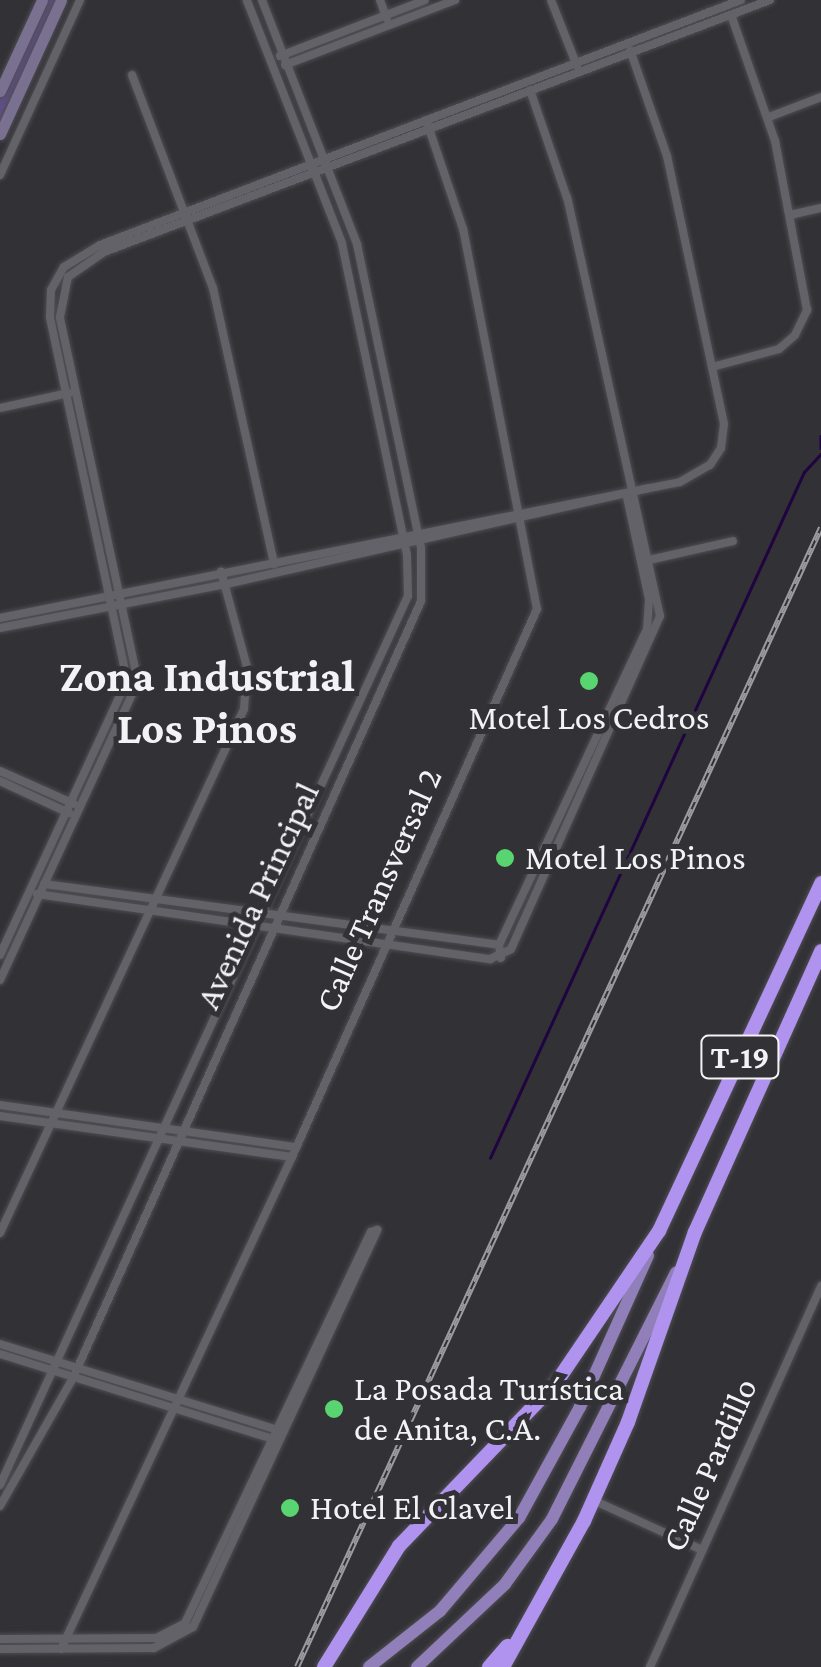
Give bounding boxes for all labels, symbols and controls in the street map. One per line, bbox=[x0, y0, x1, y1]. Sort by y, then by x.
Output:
district label: Zona Industrial Los Pinos bbox=[59, 650, 355, 756]
marker: Motel Los Cedros bbox=[578, 670, 600, 692]
place label: Motel Los Cedros bbox=[468, 697, 710, 739]
street label: Calle Transversal 2 bbox=[307, 762, 451, 1018]
street label: Avenida Principal bbox=[187, 776, 329, 1016]
place label: Motel Los Pinos bbox=[525, 837, 746, 879]
marker: Motel Los Pinos bbox=[494, 847, 516, 869]
road number: T-19 bbox=[700, 1030, 780, 1084]
place label: La Posada Turística de Anita, C.A. bbox=[354, 1368, 624, 1450]
street label: Calle Pardillo bbox=[653, 1372, 767, 1558]
marker: La Posada Turística de Anita, C.A. bbox=[323, 1398, 345, 1420]
place label: Hotel El Clavel bbox=[310, 1487, 514, 1529]
marker: Hotel El Clavel bbox=[279, 1497, 301, 1519]

